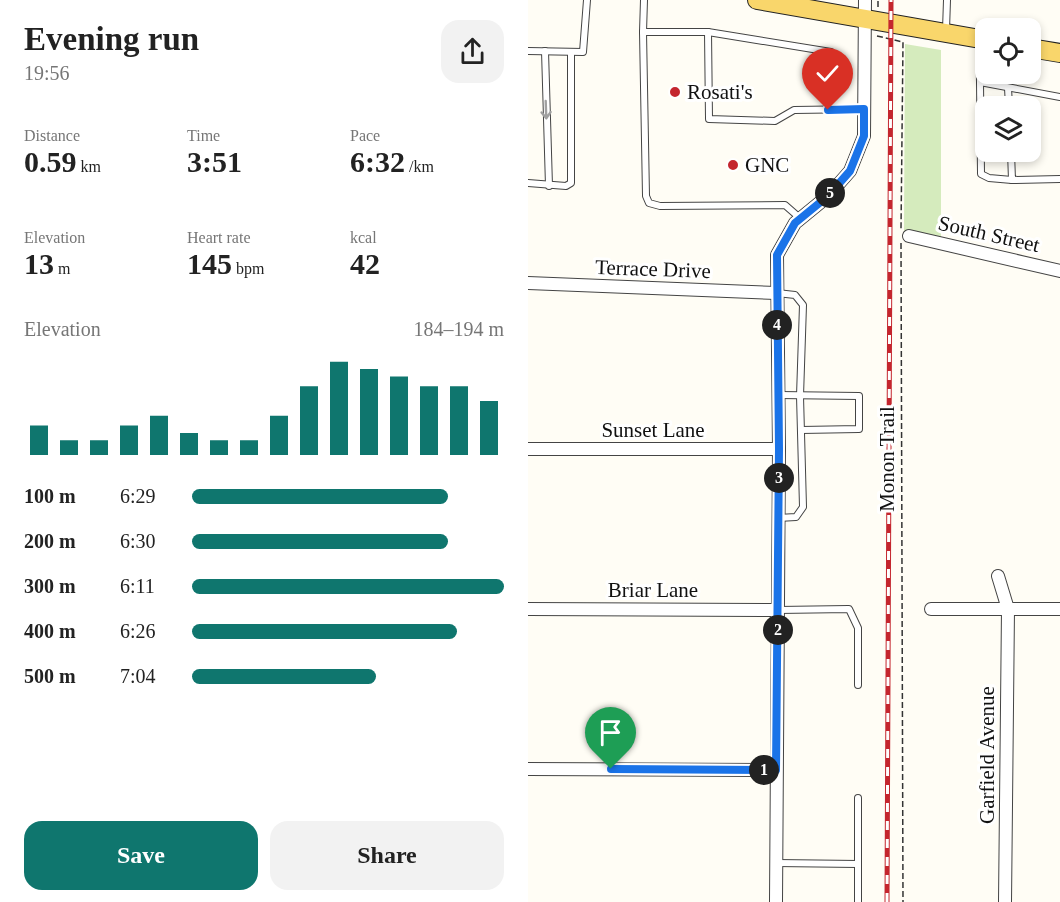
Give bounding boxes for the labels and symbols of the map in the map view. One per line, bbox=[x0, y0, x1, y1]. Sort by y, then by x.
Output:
pin bbox=[802, 48, 853, 110]
place label: Rosati's bbox=[687, 80, 753, 104]
marker: Rosati's bbox=[668, 85, 682, 99]
one-way arrow bbox=[541, 99, 552, 119]
place label: GNC bbox=[745, 153, 789, 177]
marker: GNC bbox=[726, 158, 740, 172]
pin: 5 bbox=[815, 178, 845, 208]
street label: South Street bbox=[936, 211, 1042, 257]
street label: Terrace Drive bbox=[595, 255, 711, 283]
pin: 4 bbox=[762, 310, 792, 340]
street label: Monon Trail bbox=[875, 406, 899, 512]
street label: Sunset Lane bbox=[601, 418, 705, 442]
pin: 3 bbox=[764, 463, 794, 493]
street label: Briar Lane bbox=[608, 578, 698, 602]
pin: 2 bbox=[763, 615, 793, 645]
street label: Garfield Avenue bbox=[975, 686, 999, 824]
pin bbox=[585, 707, 636, 769]
pin: 1 bbox=[749, 755, 779, 785]

